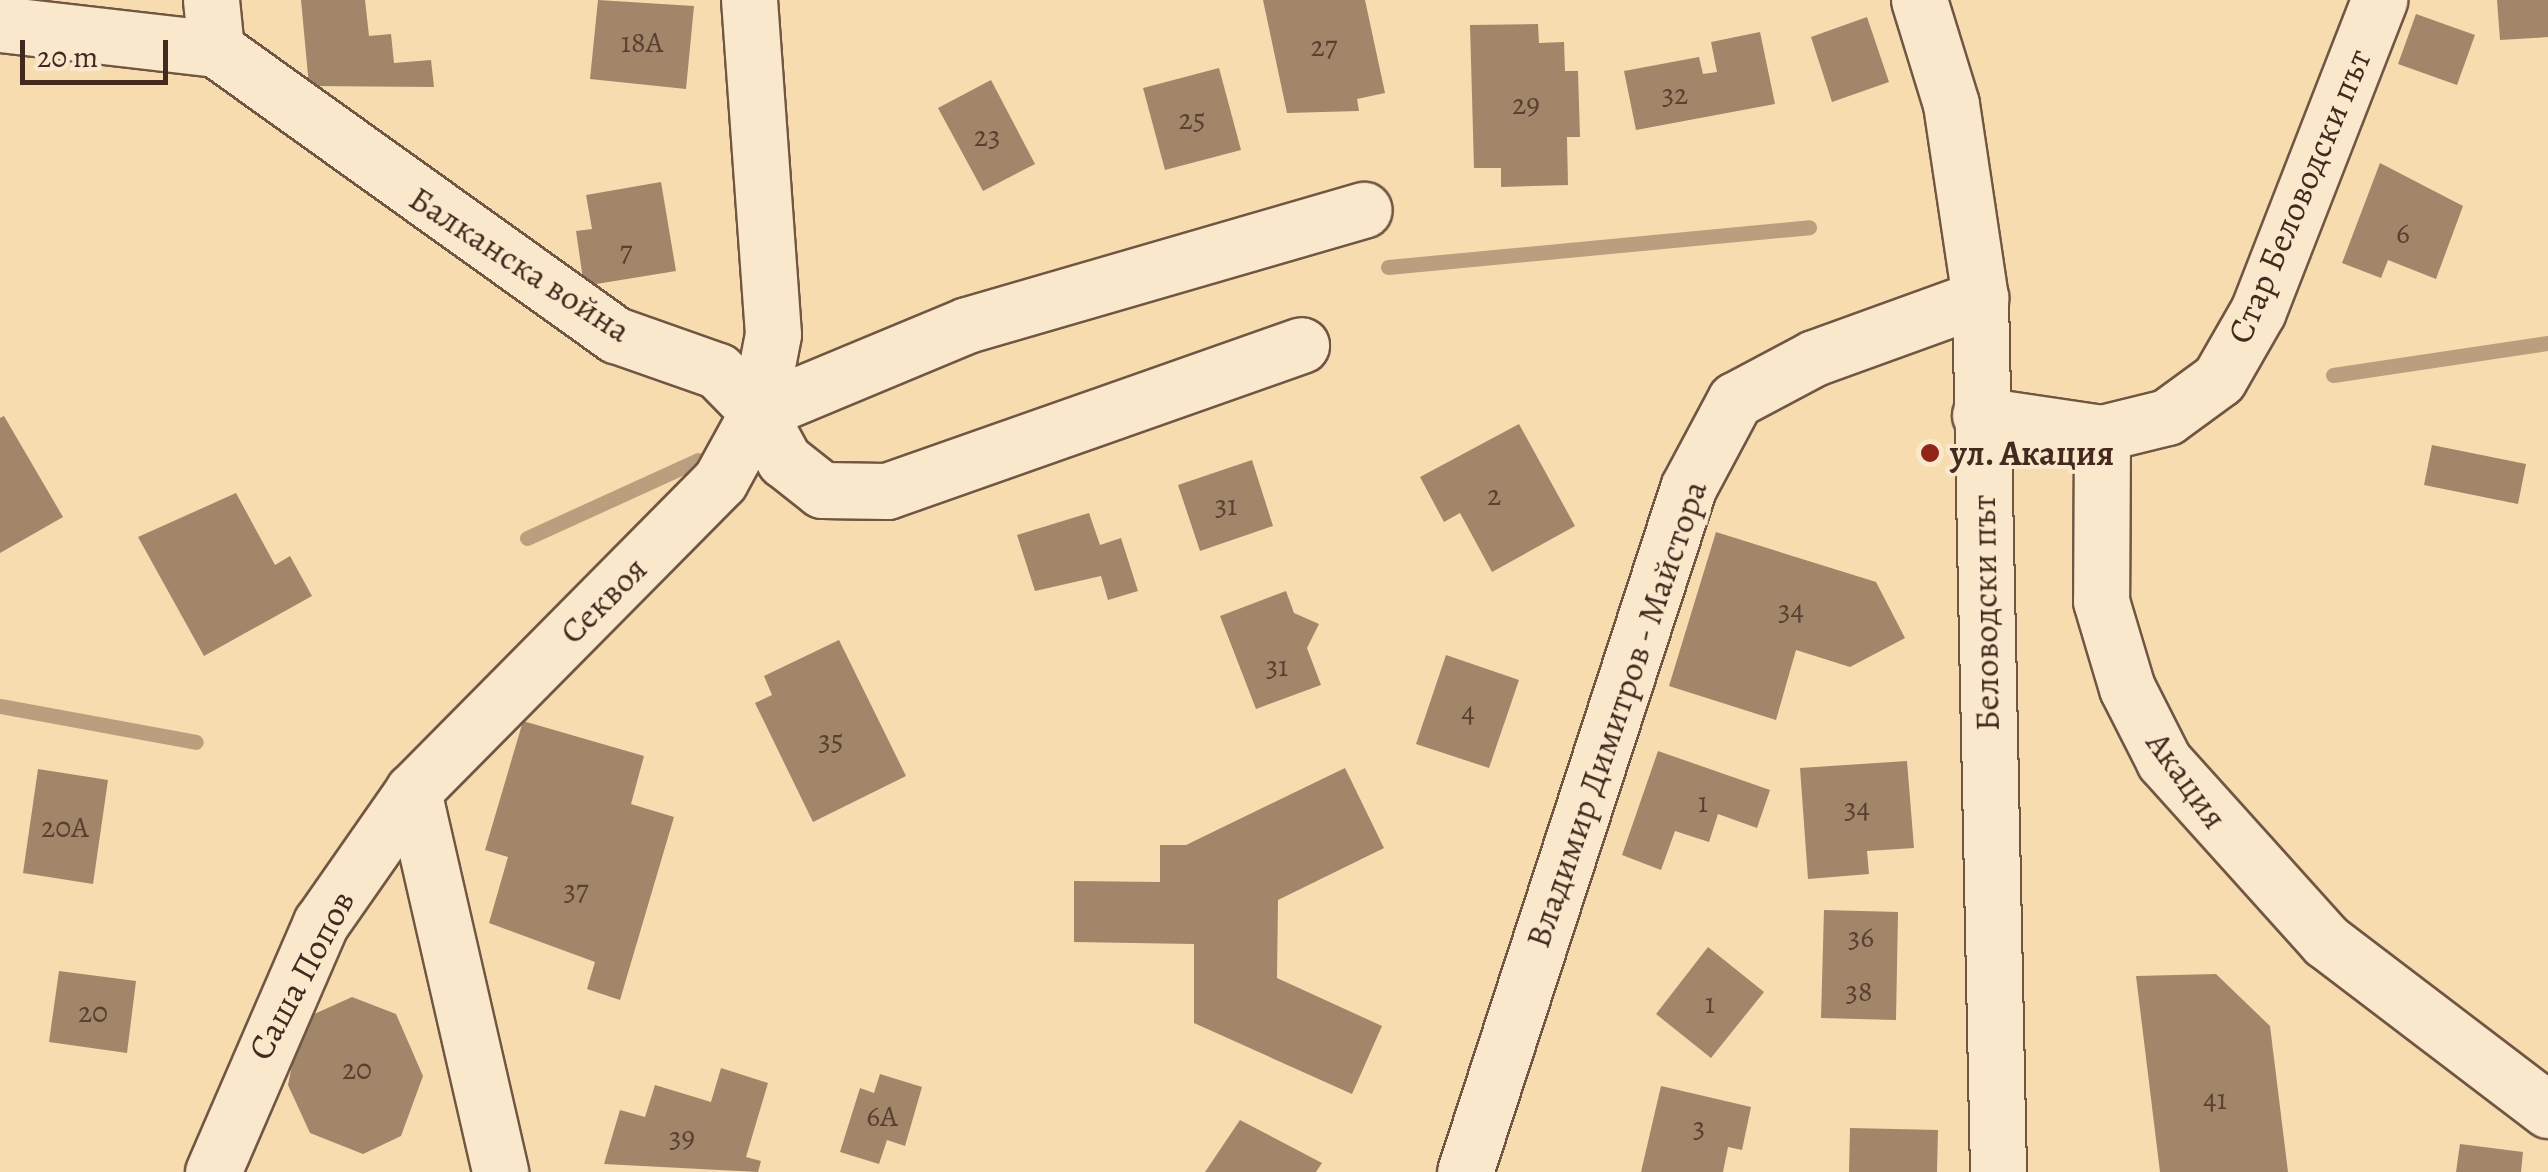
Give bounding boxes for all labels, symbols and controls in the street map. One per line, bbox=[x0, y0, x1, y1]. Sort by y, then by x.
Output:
scale bar bbox=[25, 20, 172, 82]
house number: 18А bbox=[621, 24, 663, 60]
house number: 27 bbox=[1311, 28, 1337, 64]
text: 20 m bbox=[37, 37, 98, 77]
street label: Стар Беловодски път bbox=[2218, 42, 2380, 350]
house number: 32 bbox=[1662, 76, 1688, 112]
house number: 29 bbox=[1512, 86, 1540, 122]
house number: 25 bbox=[1178, 101, 1206, 137]
house number: 23 bbox=[974, 118, 1000, 154]
street label: Балканска война bbox=[401, 177, 639, 351]
house number: 6 bbox=[2396, 215, 2410, 251]
house number: 7 bbox=[620, 233, 632, 269]
place label: ул. Акация bbox=[1950, 432, 2115, 474]
marker: ул. Акация bbox=[1919, 442, 1941, 464]
street label: Владимир Димитров - Майстора bbox=[1516, 474, 1716, 954]
house number: 2 bbox=[1487, 477, 1501, 513]
house number: 31 bbox=[1215, 487, 1237, 523]
street label: Беловодски път bbox=[1962, 494, 2008, 732]
street label: Секвоя bbox=[551, 548, 655, 652]
house number: 34 bbox=[1778, 592, 1804, 628]
house number: 31 bbox=[1266, 648, 1288, 684]
house number: 4 bbox=[1461, 694, 1475, 730]
house number: 35 bbox=[818, 722, 844, 758]
street label: Акация bbox=[2138, 723, 2236, 837]
house number: 1 bbox=[1698, 784, 1708, 820]
house number: 34 bbox=[1844, 790, 1870, 826]
house number: 20А bbox=[41, 809, 89, 845]
house number: 37 bbox=[563, 872, 589, 908]
street label: Саша Попов bbox=[239, 883, 363, 1067]
house number: 36 bbox=[1848, 919, 1874, 955]
house number: 38 bbox=[1845, 973, 1873, 1009]
house number: 1 bbox=[1705, 985, 1715, 1021]
house number: 20 bbox=[78, 994, 108, 1030]
house number: 20 bbox=[342, 1051, 372, 1087]
house number: 41 bbox=[2203, 1081, 2227, 1117]
house number: 6A bbox=[866, 1098, 898, 1134]
house number: 3 bbox=[1693, 1109, 1705, 1145]
house number: 39 bbox=[669, 1119, 695, 1155]

